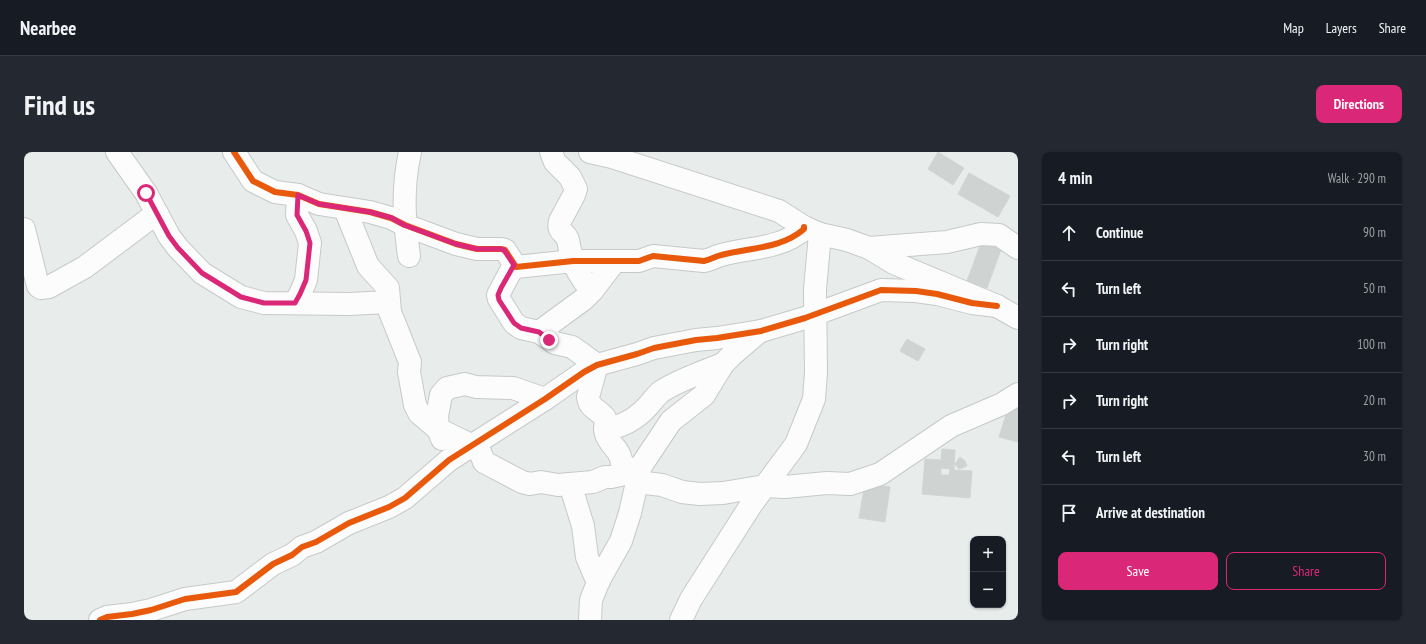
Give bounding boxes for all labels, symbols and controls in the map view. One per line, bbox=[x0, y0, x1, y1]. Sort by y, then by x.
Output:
text: Nearbee bbox=[20, 16, 77, 40]
text: Map bbox=[1283, 19, 1304, 37]
text: Layers bbox=[1326, 19, 1357, 37]
text: Share bbox=[1379, 19, 1406, 37]
button: Directions bbox=[1316, 85, 1402, 123]
text: Find us bbox=[24, 86, 95, 123]
text: 4 min bbox=[1058, 167, 1092, 189]
text: Walk · 290 m bbox=[1328, 170, 1386, 187]
route start bbox=[137, 184, 155, 202]
icon: ahead bbox=[1058, 222, 1080, 244]
text: Continue bbox=[1096, 223, 1143, 242]
text: 90 m bbox=[1363, 224, 1386, 241]
icon: left bbox=[1058, 278, 1080, 300]
text: Turn left bbox=[1096, 279, 1141, 298]
text: 50 m bbox=[1363, 280, 1386, 297]
route end bbox=[540, 331, 558, 349]
icon: right bbox=[1058, 334, 1080, 356]
text: Turn right bbox=[1096, 335, 1148, 354]
text: 100 m bbox=[1357, 336, 1386, 353]
icon: right bbox=[1058, 390, 1080, 412]
text: Turn right bbox=[1096, 391, 1148, 410]
text: 20 m bbox=[1363, 392, 1386, 409]
icon: left bbox=[1058, 446, 1080, 468]
text: Turn left bbox=[1096, 447, 1141, 466]
text: 30 m bbox=[1363, 448, 1386, 465]
icon: arrive bbox=[1058, 502, 1080, 524]
text: Arrive at destination bbox=[1096, 503, 1205, 522]
map controls bbox=[970, 536, 1006, 608]
button: + bbox=[970, 536, 1006, 572]
button: Save bbox=[1058, 552, 1218, 590]
button: Share bbox=[1226, 552, 1386, 590]
button: − bbox=[970, 572, 1006, 608]

